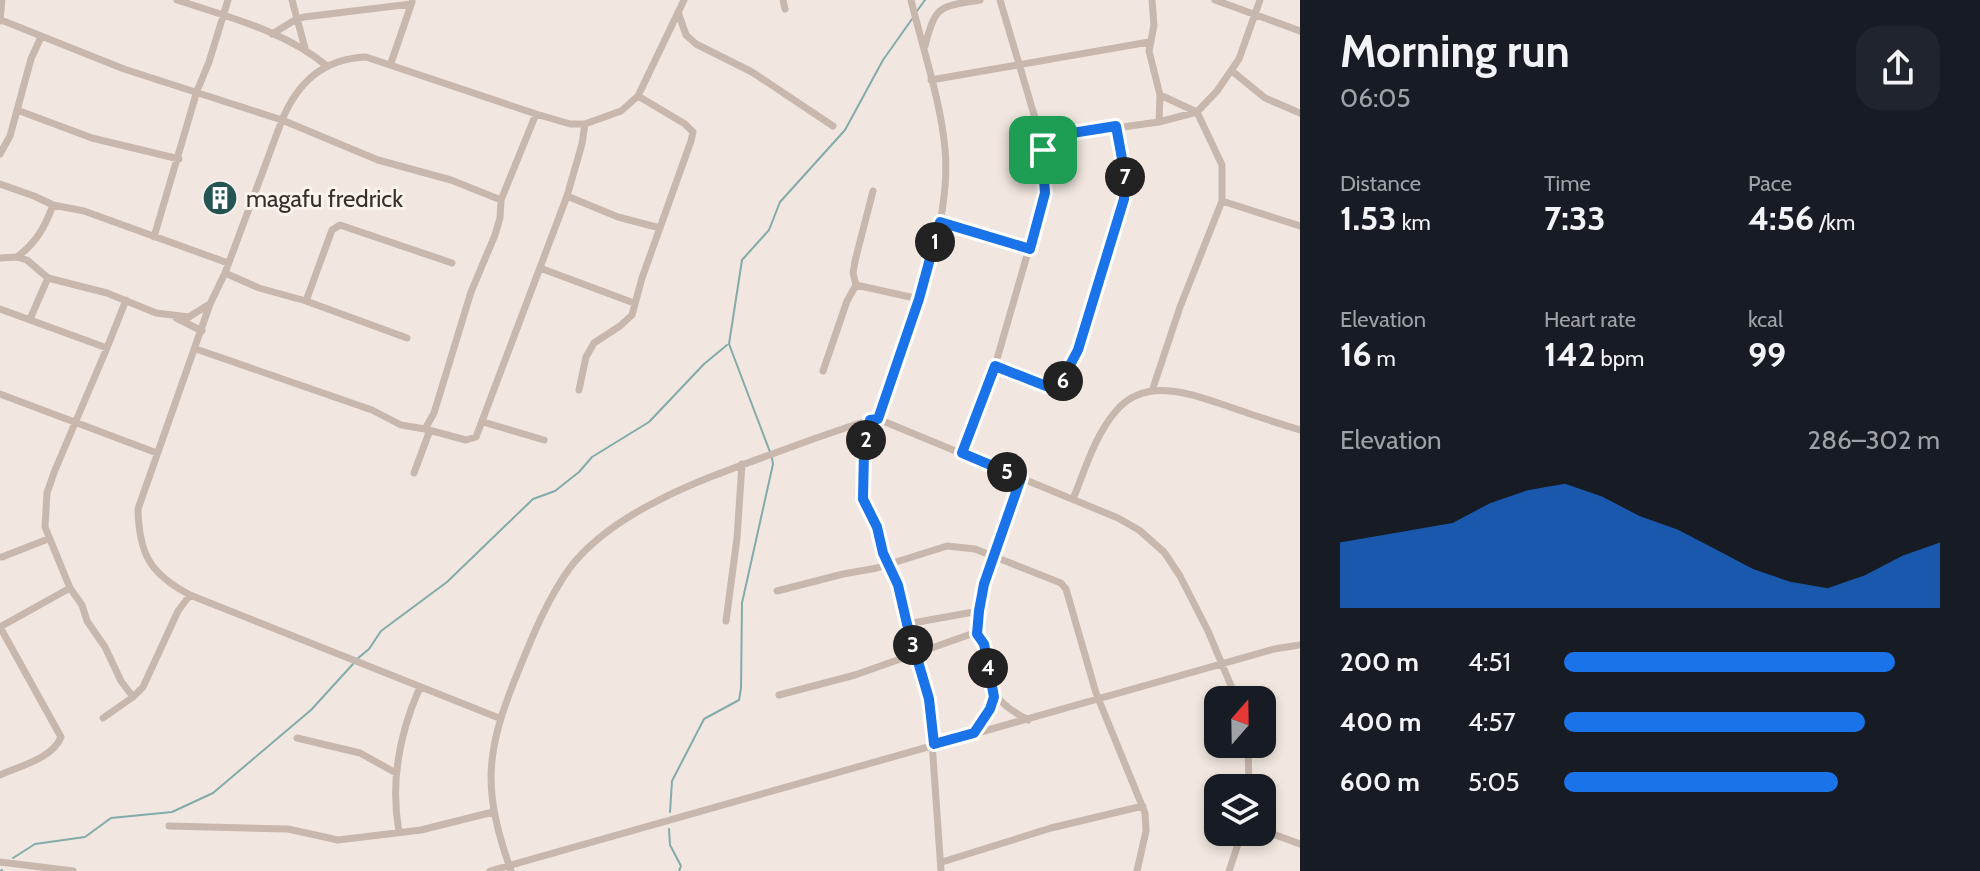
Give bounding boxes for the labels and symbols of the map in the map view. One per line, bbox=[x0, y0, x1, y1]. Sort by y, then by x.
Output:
pin bbox=[1009, 116, 1077, 184]
pin: 7 bbox=[1105, 157, 1145, 197]
building icon: magafu fredrick bbox=[201, 179, 239, 217]
place label: magafu fredrick bbox=[246, 184, 403, 213]
pin: 1 bbox=[915, 222, 955, 262]
pin: 6 bbox=[1043, 361, 1083, 401]
pin: 2 bbox=[846, 420, 886, 460]
pin: 5 bbox=[987, 452, 1027, 492]
pin: 3 bbox=[893, 625, 933, 665]
pin: 4 bbox=[968, 648, 1008, 688]
north arrow bbox=[1204, 686, 1276, 758]

